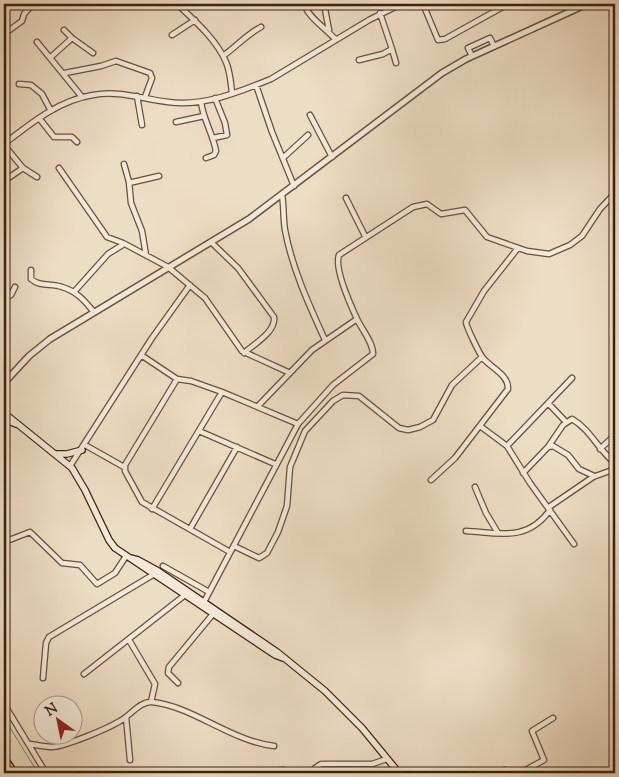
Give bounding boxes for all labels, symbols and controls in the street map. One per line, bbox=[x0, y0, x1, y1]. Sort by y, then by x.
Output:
north arrow bbox=[32, 694, 82, 744]
text: N bbox=[42, 699, 62, 722]

